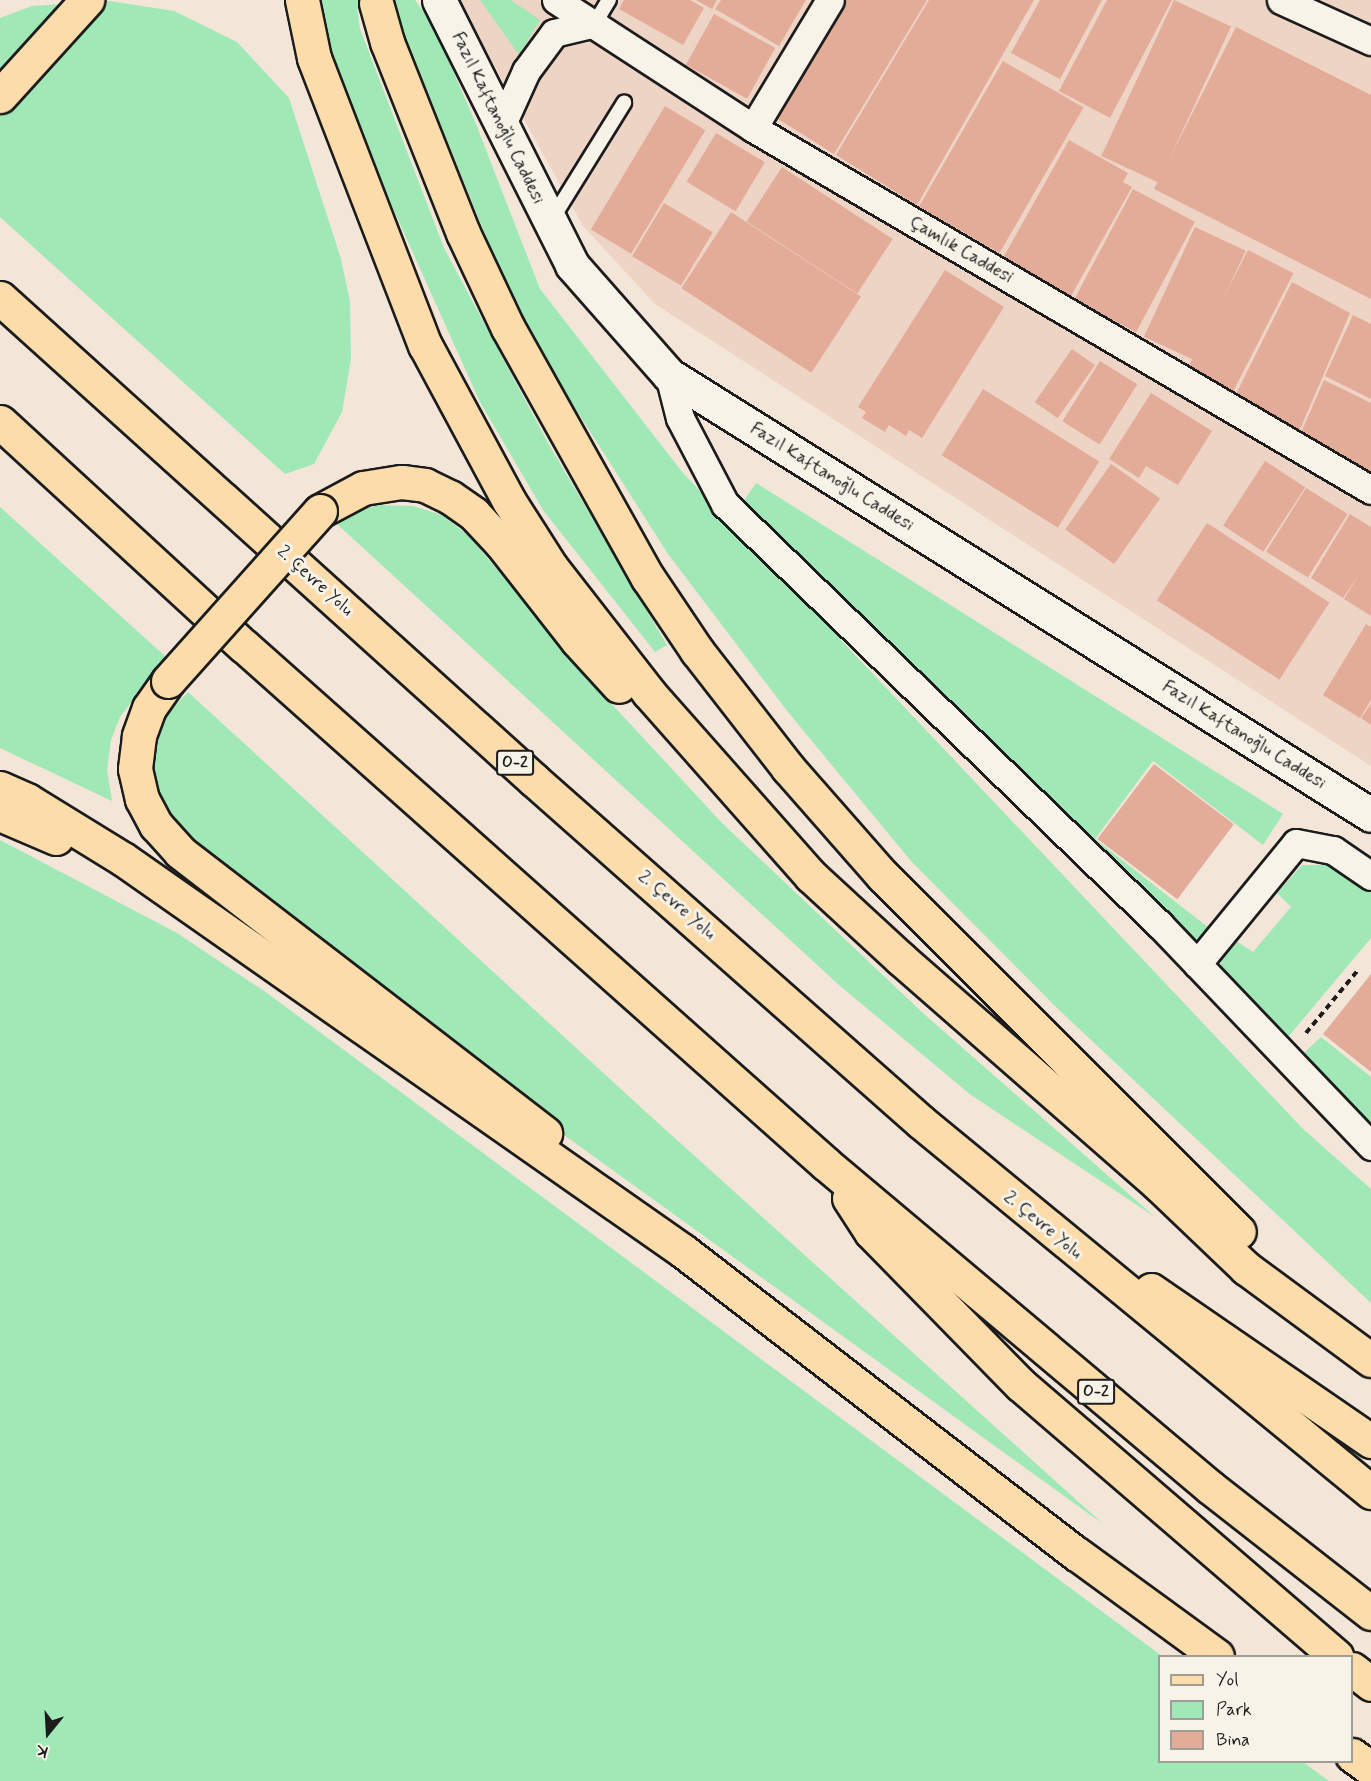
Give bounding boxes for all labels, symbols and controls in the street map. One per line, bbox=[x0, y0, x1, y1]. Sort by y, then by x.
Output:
street label: Fazıl Kaftanoğlu Caddesi bbox=[446, 27, 550, 209]
street label: Çamlık Caddesi bbox=[904, 211, 1018, 289]
street label: Fazıl Kaftanoğlu Caddesi bbox=[745, 417, 919, 537]
street label: 2. Çevre Yolu bbox=[272, 541, 358, 621]
street label: Fazıl Kaftanoğlu Caddesi bbox=[1157, 675, 1331, 795]
road number: O-2 bbox=[496, 750, 534, 776]
street label: 2. Çevre Yolu bbox=[634, 865, 720, 945]
street label: 2. Çevre Yolu bbox=[999, 1186, 1087, 1264]
road number: O-2 bbox=[1076, 1379, 1116, 1405]
legend bbox=[1158, 1655, 1353, 1763]
text: Yol bbox=[1216, 1668, 1239, 1692]
text: Park bbox=[1216, 1698, 1252, 1722]
north arrow bbox=[18, 1703, 78, 1763]
text: Bina bbox=[1216, 1728, 1250, 1752]
text: K bbox=[34, 1739, 51, 1762]

